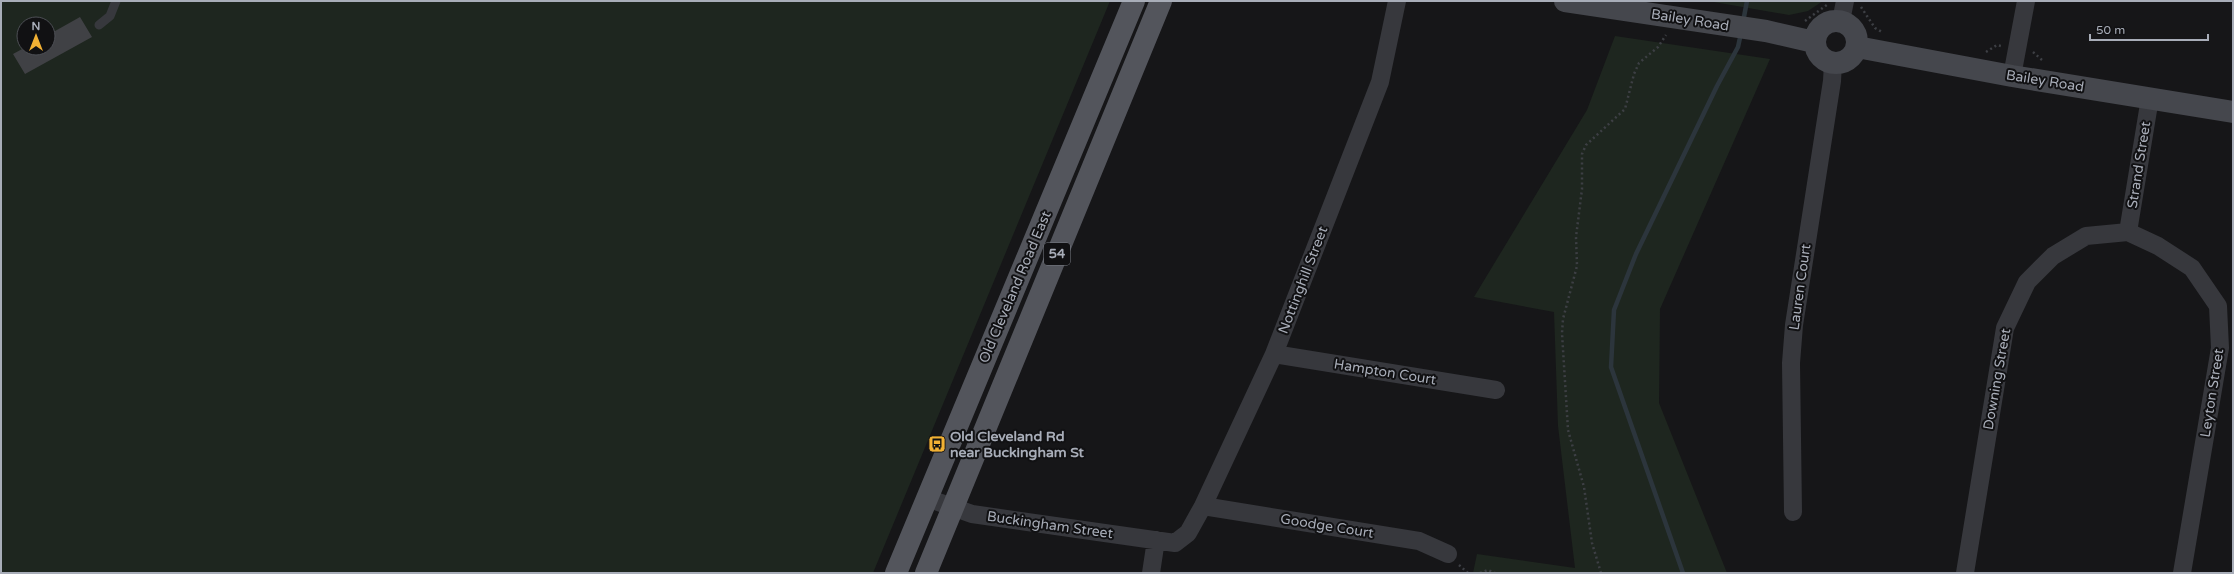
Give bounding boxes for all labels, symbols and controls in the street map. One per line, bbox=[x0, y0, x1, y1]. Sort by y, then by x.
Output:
street label: Bailey Road bbox=[1650, 5, 1730, 35]
north arrow bbox=[16, 16, 56, 56]
scale bar bbox=[2090, 16, 2208, 42]
text: N bbox=[32, 20, 40, 33]
text: 50 m bbox=[2096, 23, 2125, 37]
street label: Bailey Road bbox=[2005, 66, 2085, 96]
street label: Strand Street bbox=[2124, 120, 2154, 210]
street label: Old Cleveland Road East bbox=[975, 208, 1055, 366]
street label: Nottinghill Street bbox=[1275, 223, 1332, 336]
street label: Lauren Court bbox=[1786, 242, 1815, 331]
road number: 54 bbox=[1044, 243, 1070, 265]
street label: Downing Street bbox=[1980, 326, 2014, 431]
street label: Leyton Street bbox=[2197, 347, 2228, 439]
street label: Hampton Court bbox=[1333, 356, 1438, 389]
place label: Old Cleveland Rd near Buckingham St bbox=[950, 428, 1085, 461]
bus stop icon: Old Cleveland Rd near Buckingham St bbox=[927, 434, 947, 454]
street label: Buckingham Street bbox=[986, 508, 1115, 542]
street label: Goodge Court bbox=[1279, 510, 1375, 542]

